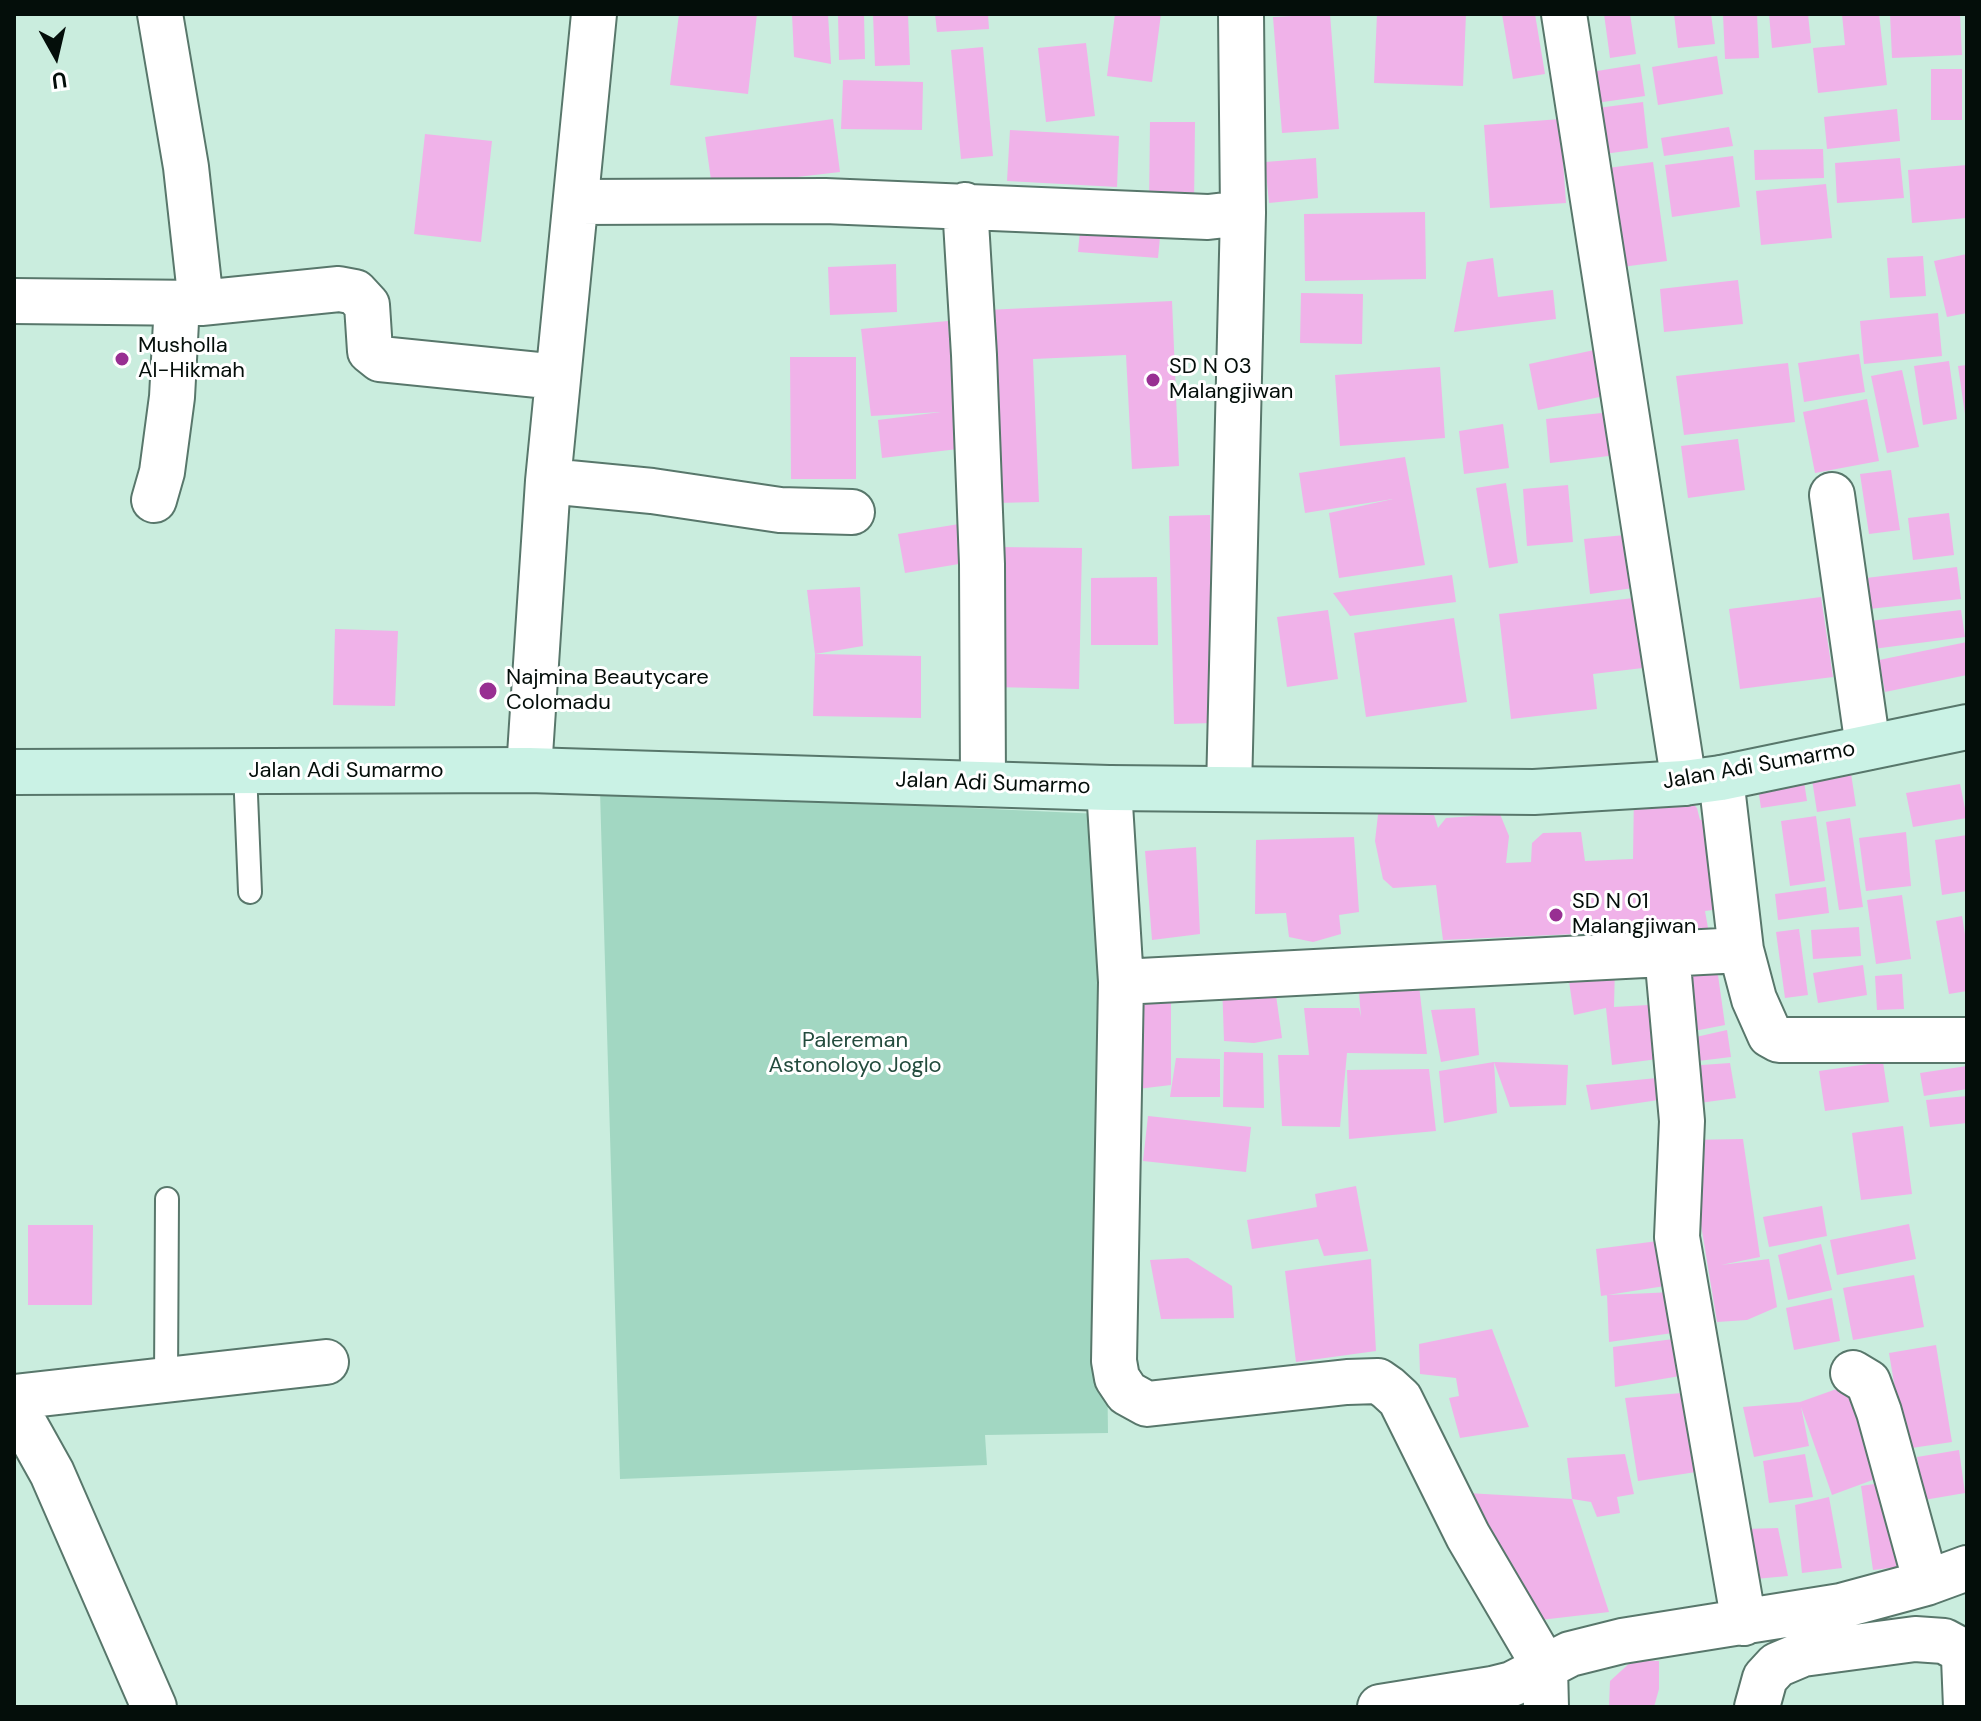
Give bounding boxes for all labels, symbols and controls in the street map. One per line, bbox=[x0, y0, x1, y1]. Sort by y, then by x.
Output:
north arrow bbox=[16, 16, 96, 96]
text: U bbox=[50, 65, 69, 96]
place label: Musholla Al-Hikmah bbox=[138, 333, 245, 384]
marker: Musholla Al-Hikmah bbox=[113, 350, 131, 368]
place label: SD N 03 Malangjiwan bbox=[1169, 354, 1293, 406]
marker: SD N 03 Malangjiwan bbox=[1144, 371, 1162, 389]
place label: Najmina Beautycare Colomadu bbox=[506, 665, 709, 716]
marker: Najmina Beautycare Colomadu bbox=[477, 680, 499, 702]
street label: Jalan Adi Sumarmo bbox=[1661, 736, 1857, 796]
street label: Jalan Adi Sumarmo bbox=[248, 758, 444, 784]
street label: Jalan Adi Sumarmo bbox=[895, 767, 1091, 801]
place label: SD N 01 Malangjiwan bbox=[1572, 889, 1696, 940]
marker: SD N 01 Malangjiwan bbox=[1547, 906, 1565, 924]
park label: Palereman Astonoloyo Joglo bbox=[768, 1028, 942, 1080]

